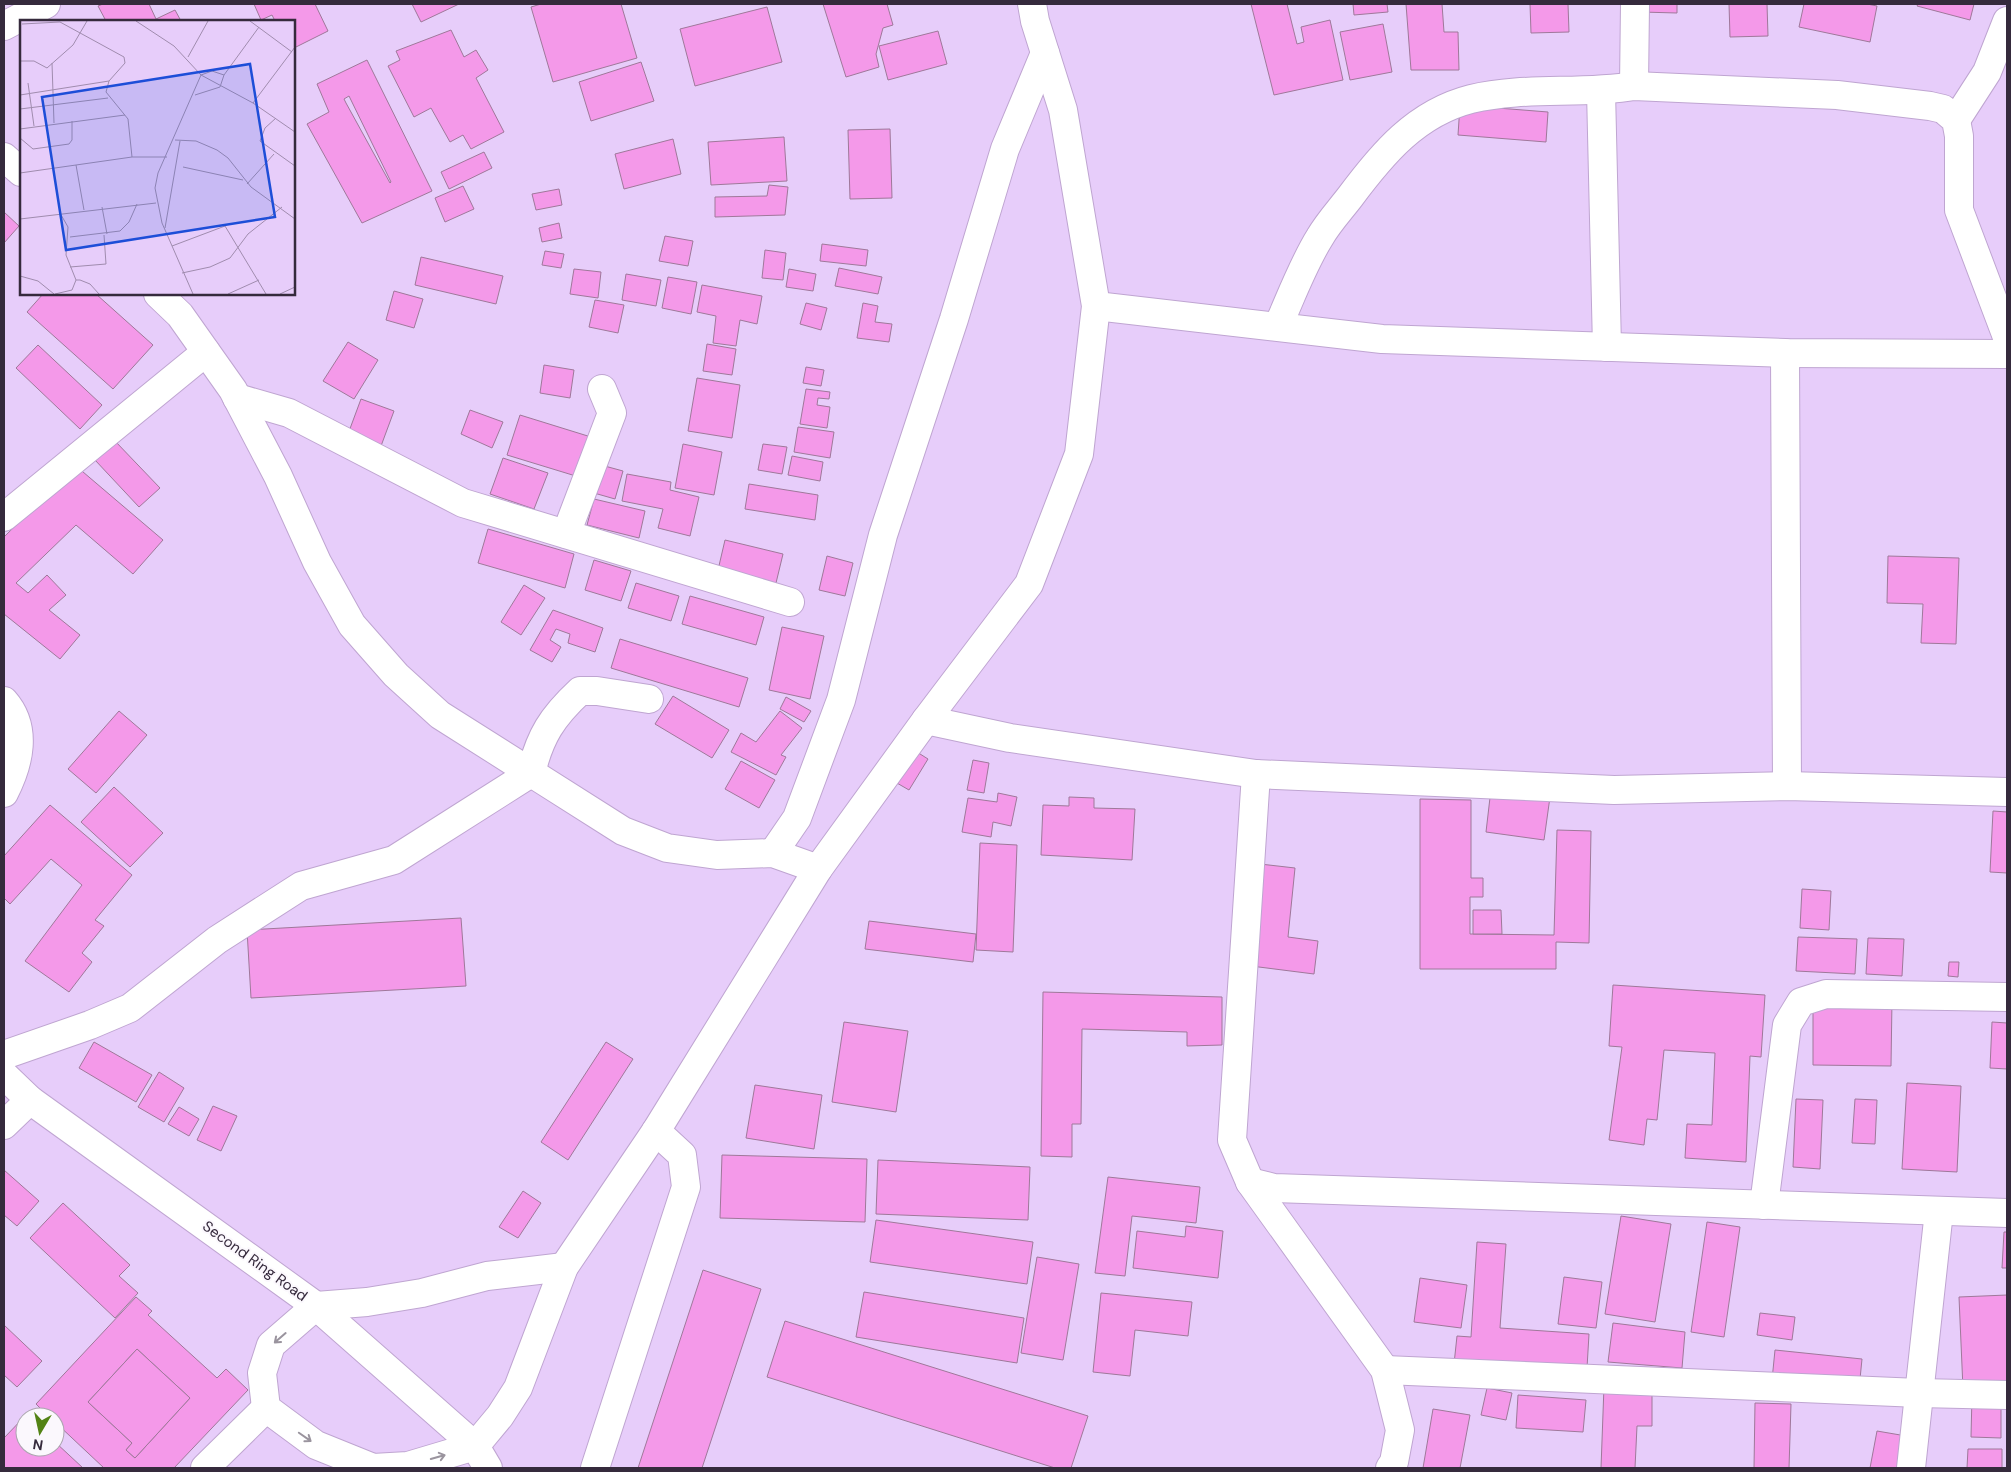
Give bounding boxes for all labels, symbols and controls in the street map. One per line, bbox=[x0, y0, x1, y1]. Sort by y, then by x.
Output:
inset map bbox=[20, 20, 295, 295]
street label: Second Ring Road bbox=[199, 1216, 311, 1306]
one-way arrow bbox=[273, 1332, 286, 1343]
north arrow bbox=[15, 1407, 65, 1457]
one-way arrow bbox=[298, 1432, 312, 1442]
text: N bbox=[32, 1435, 44, 1455]
one-way arrow bbox=[430, 1452, 446, 1462]

